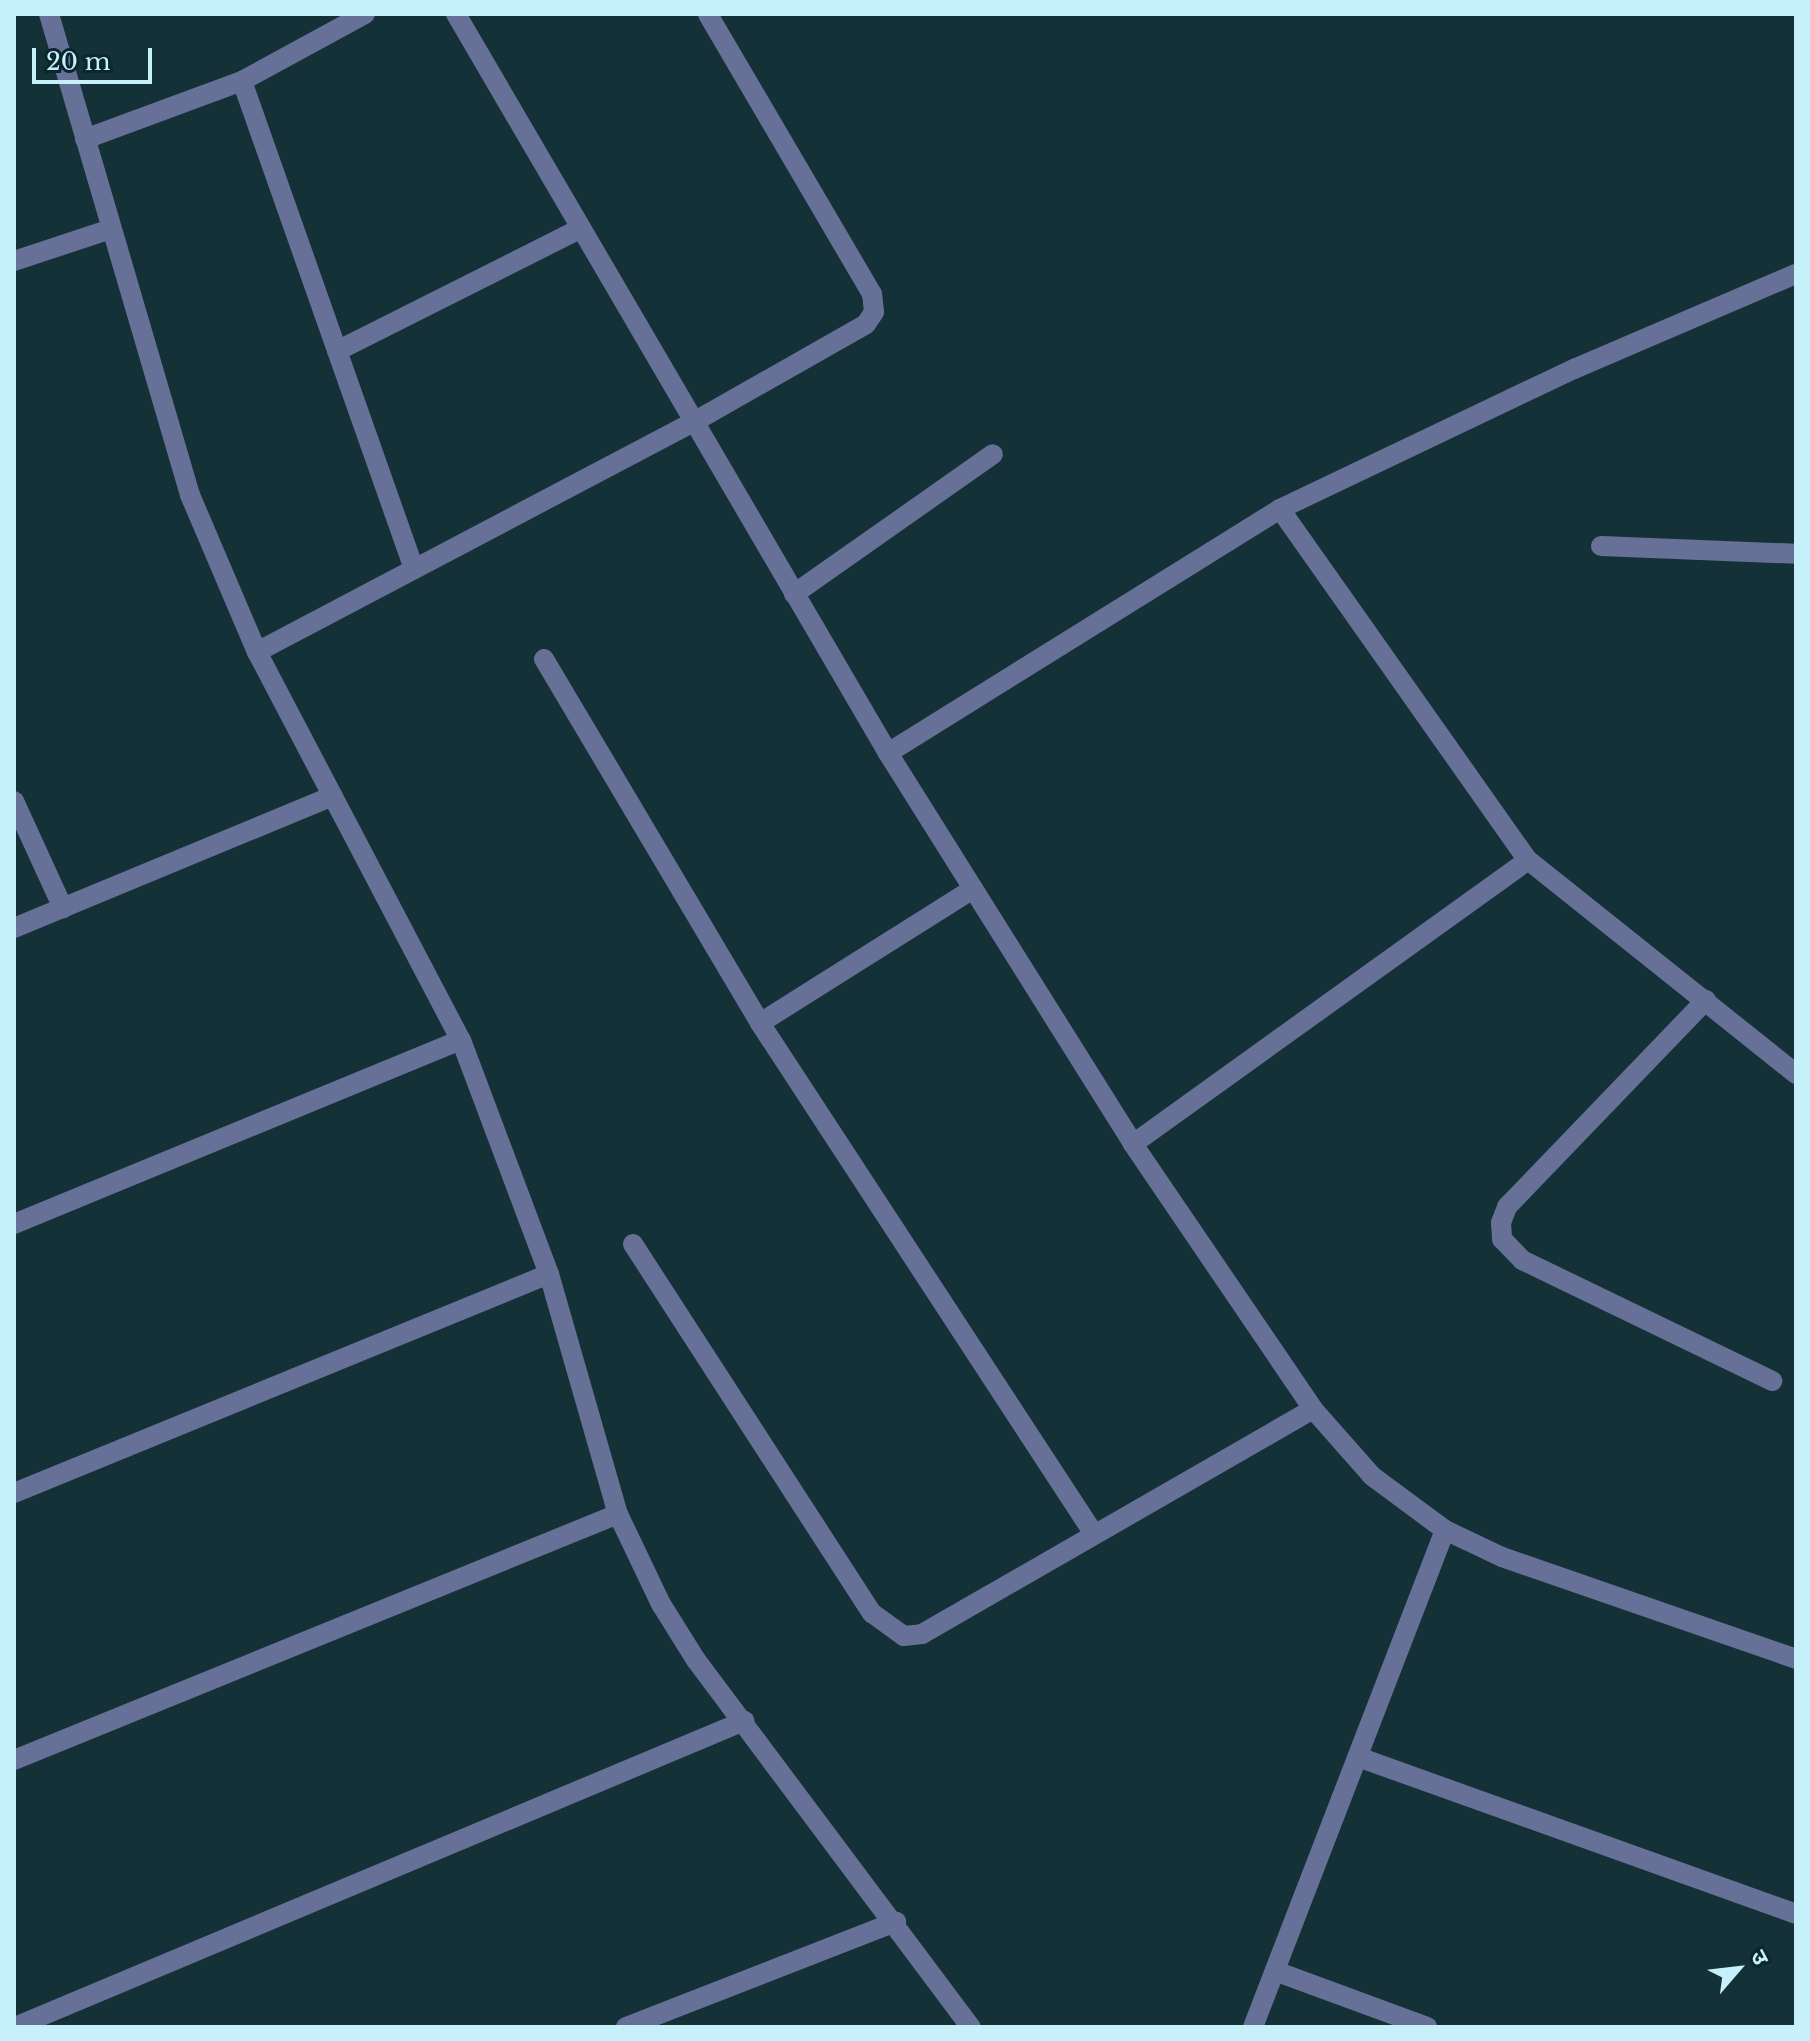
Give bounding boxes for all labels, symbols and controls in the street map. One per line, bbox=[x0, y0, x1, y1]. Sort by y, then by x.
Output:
scale bar bbox=[36, 32, 156, 82]
text: 20 m bbox=[46, 47, 111, 76]
north arrow bbox=[1698, 1929, 1778, 2009]
text: उ bbox=[1745, 1945, 1775, 1970]

